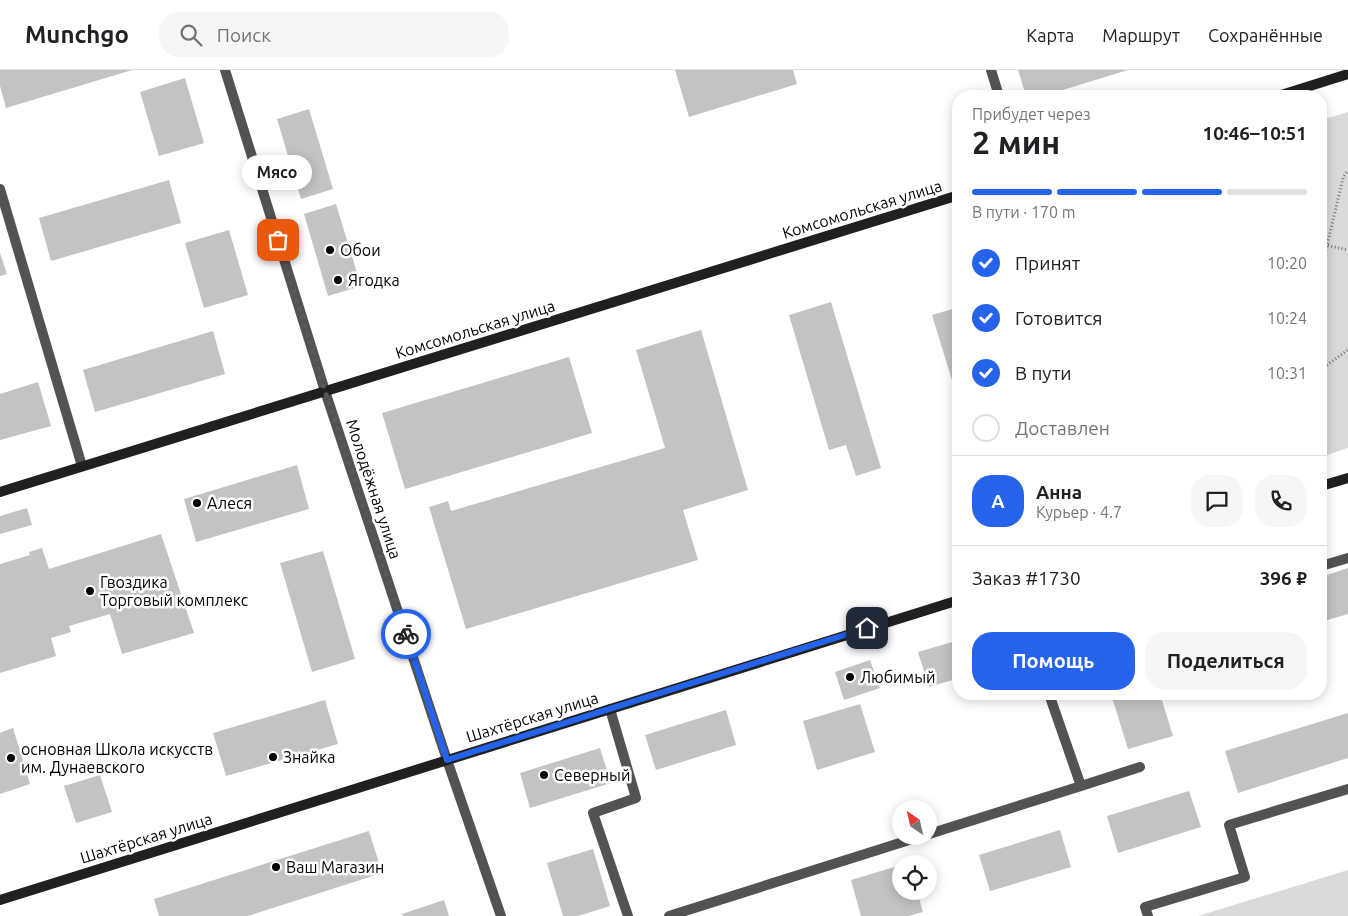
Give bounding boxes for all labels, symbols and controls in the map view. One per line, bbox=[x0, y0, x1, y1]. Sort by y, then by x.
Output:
search box bbox=[159, 12, 509, 57]
text: Munchgo bbox=[25, 21, 129, 48]
icon: search bbox=[177, 21, 205, 49]
text: Поиск bbox=[217, 24, 271, 46]
text: Карта bbox=[1026, 25, 1074, 45]
text: Маршрут bbox=[1102, 25, 1180, 45]
text: Сохранённые bbox=[1208, 25, 1323, 45]
text: Прибудет через bbox=[972, 105, 1091, 123]
text: 10:46–10:51 bbox=[1202, 122, 1307, 144]
text: 2 мин bbox=[972, 124, 1060, 160]
callout: Мясо bbox=[243, 155, 313, 190]
text: Мясо bbox=[257, 163, 297, 181]
street label: Комсомольская улица bbox=[780, 176, 944, 242]
text: В пути · 170 m bbox=[972, 203, 1075, 221]
pin bbox=[257, 219, 299, 261]
icon: bag bbox=[264, 226, 292, 254]
place label: Обои bbox=[340, 241, 381, 259]
marker: Обои bbox=[324, 244, 336, 256]
icon: check bbox=[972, 249, 1000, 277]
text: Принят bbox=[1015, 252, 1080, 274]
text: 10:20 bbox=[1267, 254, 1307, 272]
place label: Ягодка bbox=[348, 271, 400, 289]
marker: Ягодка bbox=[332, 274, 344, 286]
street label: Комсомольская улица bbox=[393, 296, 557, 362]
icon: check bbox=[972, 304, 1000, 332]
text: Готовится bbox=[1015, 307, 1102, 329]
text: 10:24 bbox=[1267, 309, 1307, 327]
icon: check bbox=[972, 359, 1000, 387]
text: В пути bbox=[1015, 362, 1072, 384]
text: 10:31 bbox=[1267, 364, 1307, 382]
street label: Молодёжная улица bbox=[343, 417, 405, 561]
text: Доставлен bbox=[1015, 417, 1110, 439]
button: chat bbox=[1191, 475, 1243, 527]
button: phone bbox=[1255, 475, 1307, 527]
text: Анна bbox=[1036, 481, 1082, 503]
text: А bbox=[991, 490, 1005, 512]
place label: Алеся bbox=[207, 494, 252, 512]
marker: Алеся bbox=[191, 497, 203, 509]
text: Курьер · 4.7 bbox=[1036, 503, 1122, 521]
text: Заказ #1730 bbox=[972, 567, 1081, 589]
text: 396 ₽ bbox=[1260, 567, 1307, 589]
place label: Гвоздика Торговый комплекс bbox=[100, 573, 249, 609]
marker: Гвоздика Торговый комплекс bbox=[84, 585, 96, 597]
pin bbox=[846, 607, 888, 649]
courier bbox=[381, 609, 431, 659]
icon: home bbox=[853, 614, 881, 642]
icon: bike bbox=[392, 620, 420, 648]
button: Помощь bbox=[972, 632, 1135, 690]
button: Поделиться bbox=[1145, 632, 1307, 690]
place label: Любимый bbox=[860, 668, 936, 686]
marker: Любимый bbox=[844, 671, 856, 683]
street label: Шахтёрская улица bbox=[464, 688, 600, 746]
place label: основная Школа искусств им. Дунаевского bbox=[21, 740, 213, 776]
place label: Знайка bbox=[283, 748, 335, 766]
marker: Знайка bbox=[267, 751, 279, 763]
marker: основная Школа искусств им. Дунаевского bbox=[5, 752, 17, 764]
place label: Северный bbox=[554, 766, 630, 784]
marker: Северный bbox=[538, 769, 550, 781]
north arrow bbox=[892, 800, 938, 845]
map controls bbox=[892, 800, 937, 900]
street label: Шахтёрская улица bbox=[78, 809, 214, 867]
button: locate bbox=[892, 855, 937, 900]
place label: Ваш Магазин bbox=[286, 858, 384, 876]
marker: Ваш Магазин bbox=[270, 861, 282, 873]

